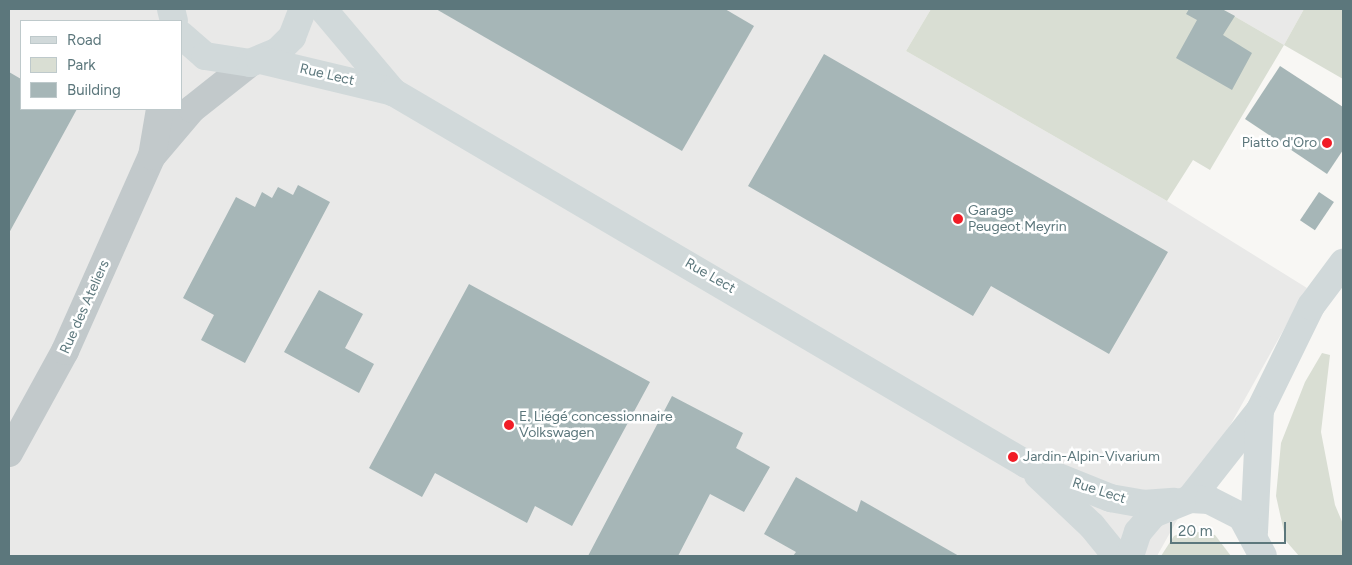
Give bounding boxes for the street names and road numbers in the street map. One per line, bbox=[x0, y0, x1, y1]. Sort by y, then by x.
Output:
street label: Rue Lect bbox=[298, 61, 356, 89]
street label: Rue Lect bbox=[682, 255, 738, 297]
street label: Rue des Ateliers bbox=[57, 257, 113, 357]
street label: Rue Lect bbox=[1070, 474, 1128, 508]

